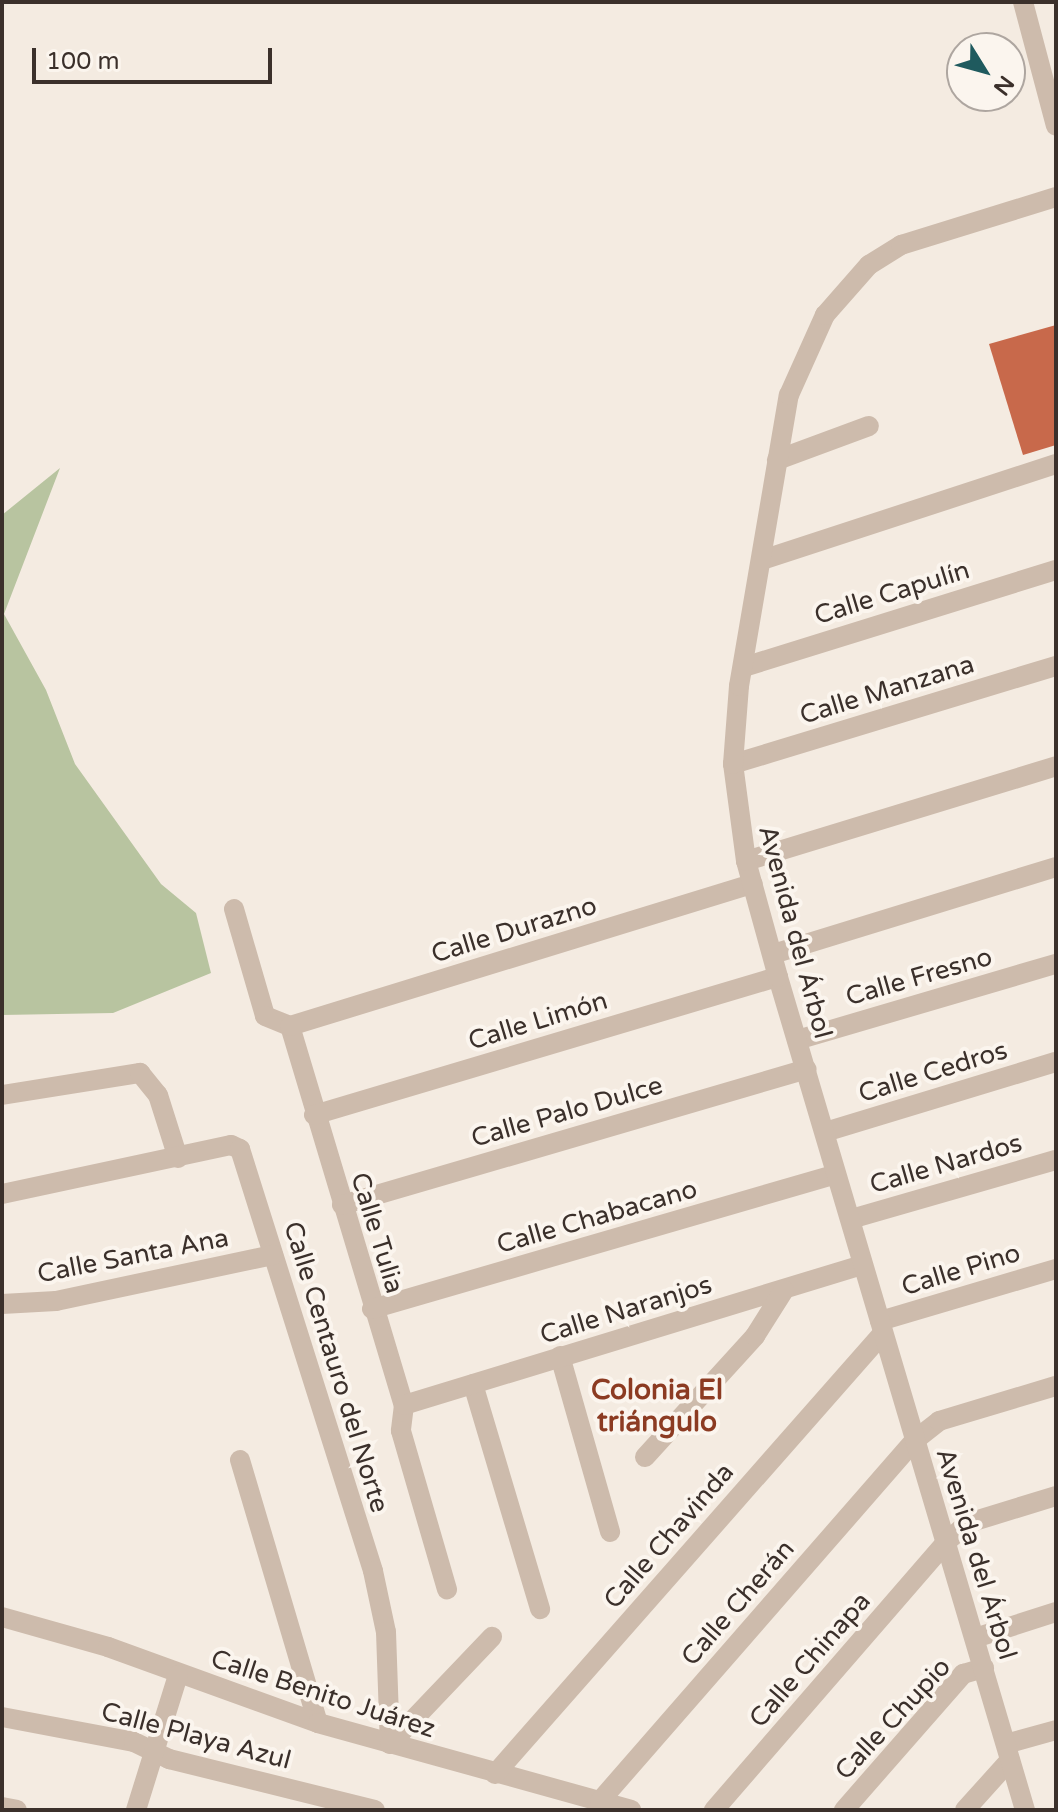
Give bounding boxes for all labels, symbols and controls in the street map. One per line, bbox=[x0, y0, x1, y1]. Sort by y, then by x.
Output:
scale bar bbox=[36, 32, 276, 82]
north arrow bbox=[946, 32, 1026, 112]
text: 100 m bbox=[46, 47, 120, 76]
text: N bbox=[988, 70, 1019, 100]
street label: Calle Capulín bbox=[811, 555, 973, 631]
street label: Calle Manzana bbox=[796, 649, 978, 731]
street label: Avenida del Árbol bbox=[752, 822, 838, 1042]
street label: Calle Durazno bbox=[427, 890, 601, 970]
street label: Calle Fresno bbox=[842, 941, 996, 1013]
street label: Calle Limón bbox=[465, 985, 611, 1057]
street label: Calle Cedros bbox=[855, 1035, 1011, 1109]
street label: Calle Palo Dulce bbox=[468, 1070, 666, 1154]
street label: Calle Nardos bbox=[866, 1127, 1026, 1201]
street label: Calle Tulia bbox=[344, 1169, 410, 1297]
street label: Calle Chabacano bbox=[493, 1174, 701, 1260]
street label: Calle Centauro del Norte bbox=[277, 1218, 395, 1516]
street label: Calle Santa Ana bbox=[35, 1222, 231, 1290]
street label: Calle Pino bbox=[898, 1237, 1024, 1303]
street label: Calle Naranjos bbox=[536, 1269, 716, 1351]
district label: Colonia El triángulo bbox=[591, 1373, 723, 1439]
street label: Avenida del Árbol bbox=[929, 1445, 1023, 1663]
street label: Calle Chavinda bbox=[597, 1457, 741, 1615]
street label: Calle Cherán bbox=[675, 1534, 801, 1672]
street label: Calle Chinapa bbox=[743, 1586, 877, 1734]
street label: Calle Benito Juárez bbox=[207, 1643, 439, 1745]
street label: Calle Chupio bbox=[829, 1652, 957, 1786]
street label: Calle Playa Azul bbox=[98, 1696, 294, 1776]

